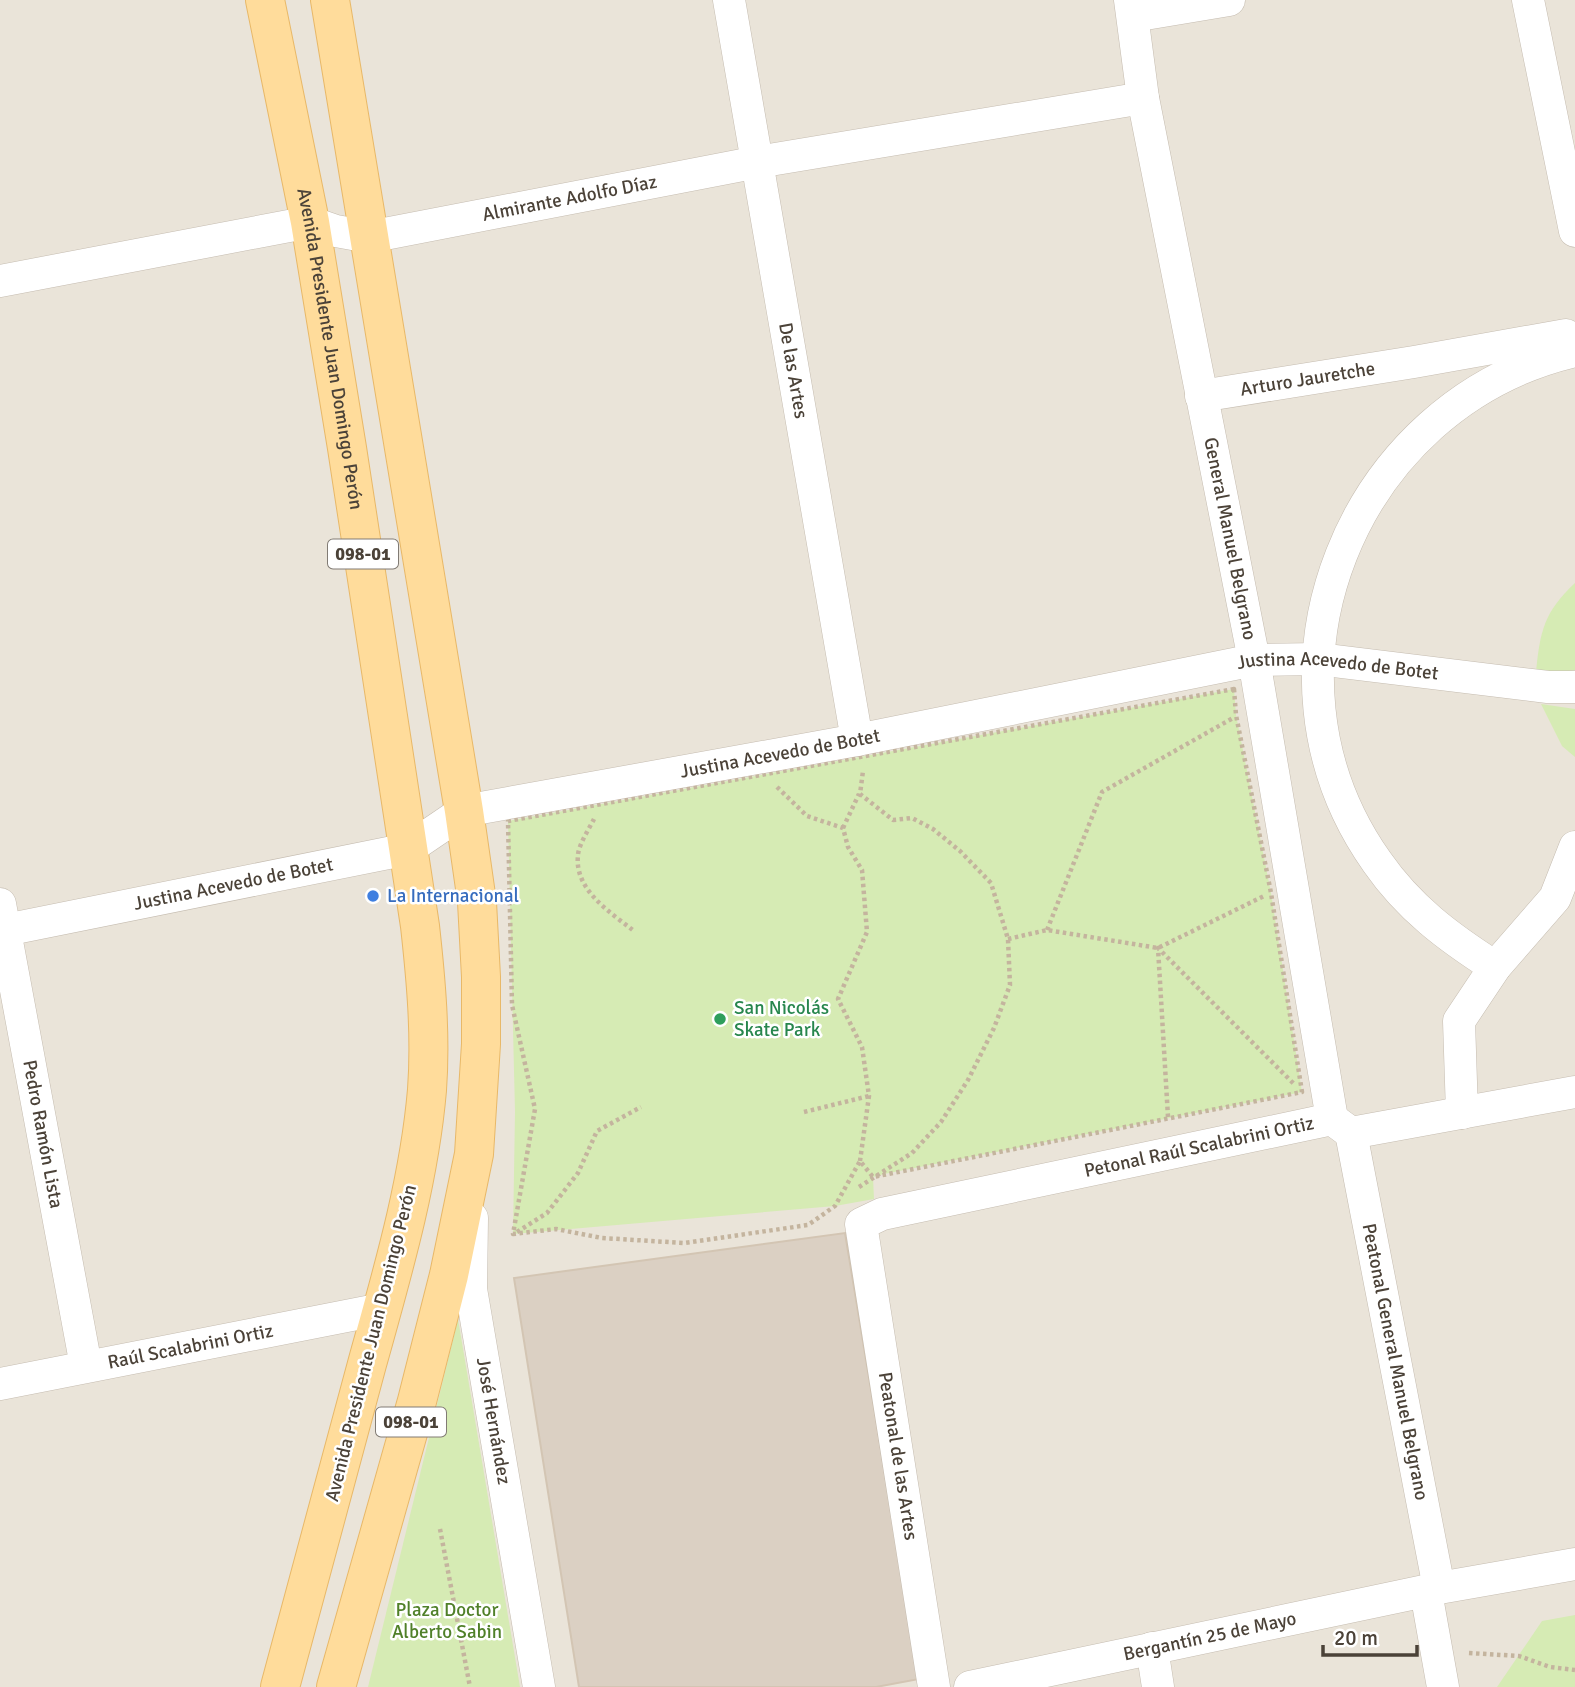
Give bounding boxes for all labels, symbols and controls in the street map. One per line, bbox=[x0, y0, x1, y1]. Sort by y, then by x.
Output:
street label: Almirante Adolfo Díaz bbox=[480, 170, 659, 227]
street label: Avenida Presidente Juan Domingo Perón bbox=[291, 186, 368, 511]
street label: De las Artes bbox=[773, 321, 813, 420]
street label: Arturo Jauretche bbox=[1238, 356, 1377, 402]
street label: General Manuel Belgrano bbox=[1198, 435, 1262, 642]
road number: 098-01 bbox=[328, 540, 398, 568]
street label: Justina Acevedo de Botet bbox=[1234, 647, 1440, 686]
street label: Justina Acevedo de Botet bbox=[678, 724, 882, 784]
street label: Justina Acevedo de Botet bbox=[132, 852, 335, 916]
place label: La Internacional bbox=[387, 884, 519, 908]
marker: La Internacional bbox=[365, 888, 381, 904]
place label: San Nicolás Skate Park bbox=[734, 996, 829, 1042]
marker: San Nicolás Skate Park bbox=[712, 1011, 728, 1027]
street label: Pedro Ramón Lista bbox=[17, 1058, 68, 1210]
street label: Petonal Raúl Scalabrini Ortiz bbox=[1082, 1111, 1316, 1183]
street label: Avenida Presidente Juan Domingo Perón bbox=[320, 1182, 422, 1504]
street label: Peatonal General Manuel Belgrano bbox=[1357, 1221, 1434, 1502]
street label: Raúl Scalabrini Ortiz bbox=[106, 1319, 275, 1375]
street label: José Hernández bbox=[471, 1356, 516, 1486]
street label: Peatonal de las Artes bbox=[873, 1370, 923, 1542]
road number: 098-01 bbox=[376, 1408, 446, 1436]
park label: Plaza Doctor Alberto Sabin bbox=[392, 1598, 502, 1644]
street label: Bergantín 25 de Mayo bbox=[1121, 1606, 1299, 1666]
scale bar bbox=[1323, 1614, 1418, 1658]
text: 20 m bbox=[1334, 1625, 1378, 1651]

